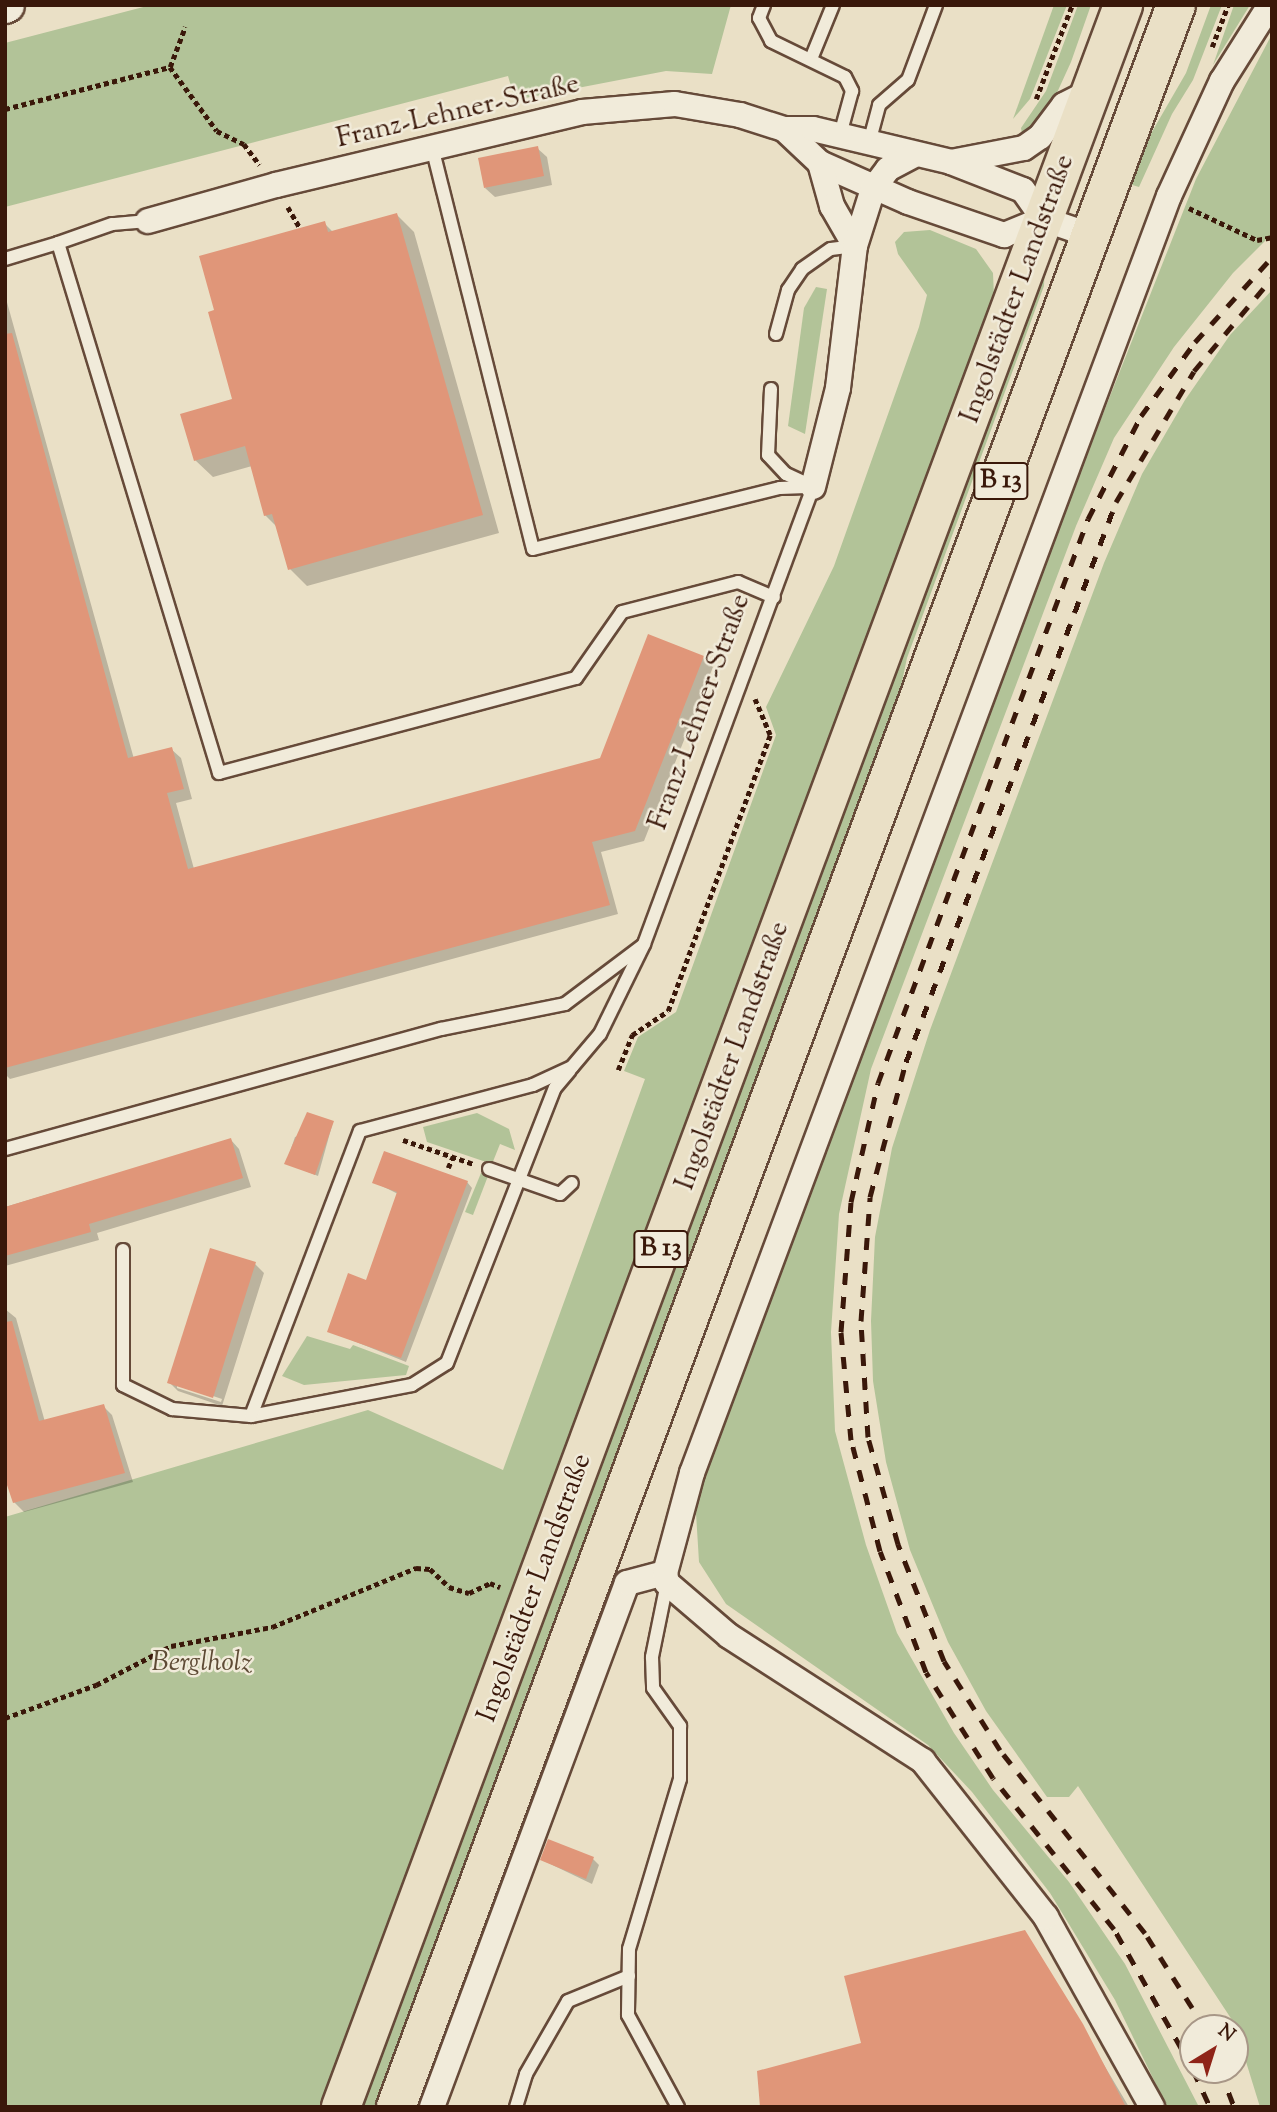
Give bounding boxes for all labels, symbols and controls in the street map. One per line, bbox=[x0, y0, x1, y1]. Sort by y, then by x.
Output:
street label: Franz-Lehner-Straße bbox=[333, 68, 583, 156]
street label: Ingolstädter Landstraße bbox=[954, 150, 1082, 428]
road number: B 13 bbox=[973, 458, 1029, 503]
street label: Franz-Lehner-Straße bbox=[642, 590, 758, 834]
street label: Ingolstädter Landstraße bbox=[669, 917, 797, 1195]
road number: B 13 bbox=[633, 1226, 689, 1272]
street label: Ingolstädter Landstraße bbox=[471, 1449, 599, 1727]
park label: Berglholz bbox=[152, 1646, 252, 1680]
north arrow bbox=[1179, 2014, 1249, 2084]
text: N bbox=[1212, 2018, 1240, 2049]

